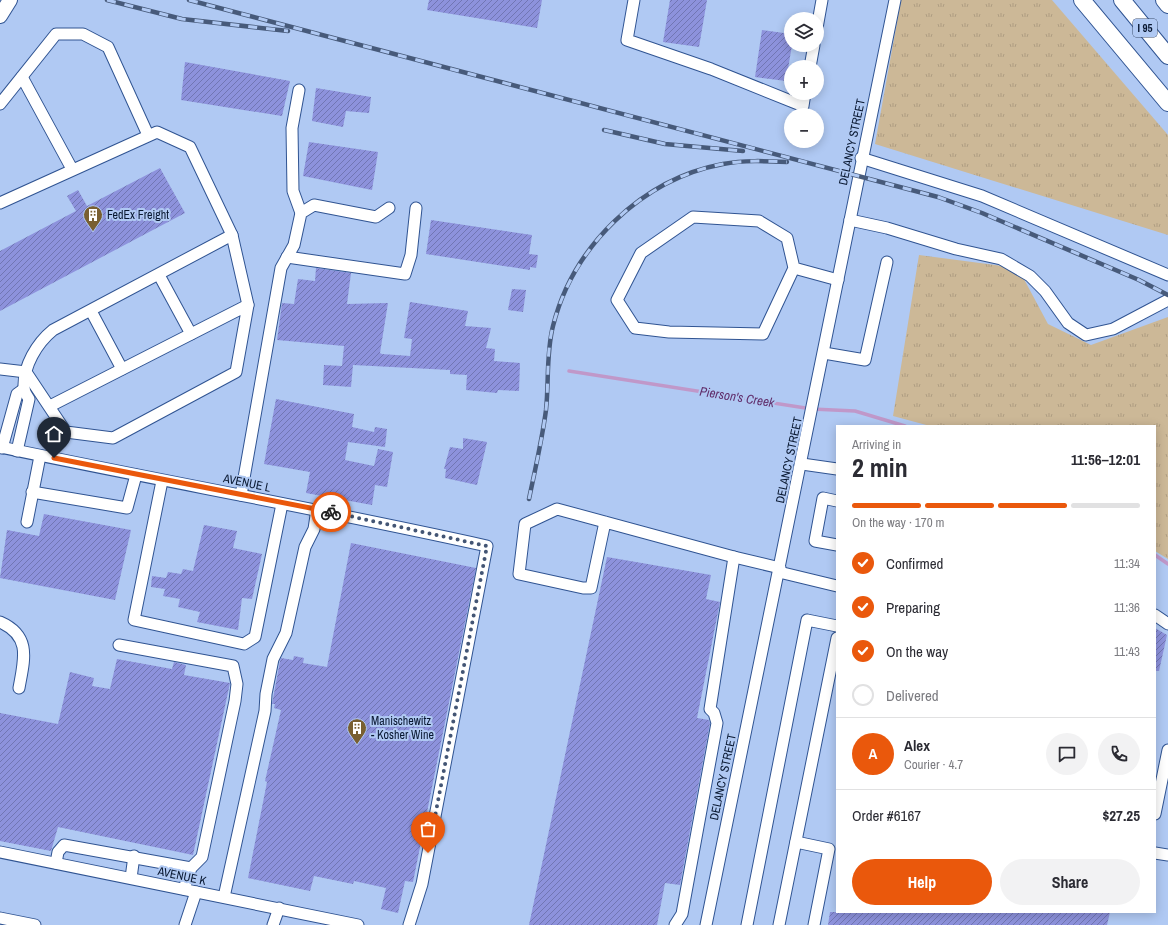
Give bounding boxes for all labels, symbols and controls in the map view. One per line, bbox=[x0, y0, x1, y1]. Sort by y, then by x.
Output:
map controls bbox=[784, 12, 824, 148]
button: layers bbox=[784, 12, 824, 52]
road number: I 95 bbox=[1133, 19, 1157, 37]
button: + bbox=[784, 60, 824, 100]
street label: DELANCY STREET bbox=[835, 97, 869, 187]
button: − bbox=[784, 108, 824, 148]
building icon: FedEx Freight bbox=[82, 204, 104, 232]
place label: FedEx Freight bbox=[107, 207, 169, 223]
water label: Pierson's Creek bbox=[698, 383, 776, 411]
street label: DELANCY STREET bbox=[772, 415, 806, 505]
pin bbox=[37, 417, 71, 458]
icon: home bbox=[43, 423, 65, 445]
text: Arriving in bbox=[852, 436, 901, 453]
text: 11:56–12:01 bbox=[1071, 449, 1140, 470]
text: 2 min bbox=[852, 450, 908, 485]
street label: AVENUE L bbox=[221, 470, 273, 496]
courier bbox=[311, 492, 351, 532]
icon: bike bbox=[320, 501, 342, 523]
text: On the way · 170 m bbox=[852, 514, 944, 531]
icon: check bbox=[852, 552, 874, 574]
text: Confirmed bbox=[886, 553, 943, 574]
text: 11:34 bbox=[1114, 555, 1140, 572]
icon: check bbox=[852, 596, 874, 618]
text: Preparing bbox=[886, 597, 940, 618]
text: 11:36 bbox=[1114, 599, 1140, 616]
icon: check bbox=[852, 640, 874, 662]
text: On the way bbox=[886, 641, 948, 662]
text: 11:43 bbox=[1114, 643, 1140, 660]
text: Delivered bbox=[886, 685, 939, 706]
place label: Manischewitz - Kosher Wine bbox=[371, 713, 434, 743]
building icon: Manischewitz - Kosher Wine bbox=[346, 717, 368, 745]
street label: DELANCY STREET bbox=[706, 732, 740, 822]
button: chat bbox=[1046, 733, 1088, 775]
button: phone bbox=[1098, 733, 1140, 775]
text: Alex bbox=[904, 735, 930, 756]
text: A bbox=[869, 743, 877, 764]
text: Courier · 4.7 bbox=[904, 756, 963, 773]
text: Order #6167 bbox=[852, 805, 921, 826]
text: $27.25 bbox=[1102, 805, 1140, 826]
pin bbox=[411, 812, 445, 853]
icon: bag bbox=[417, 818, 439, 840]
button: Help bbox=[852, 859, 992, 905]
button: Share bbox=[1000, 859, 1140, 905]
street label: AVENUE K bbox=[155, 863, 208, 889]

